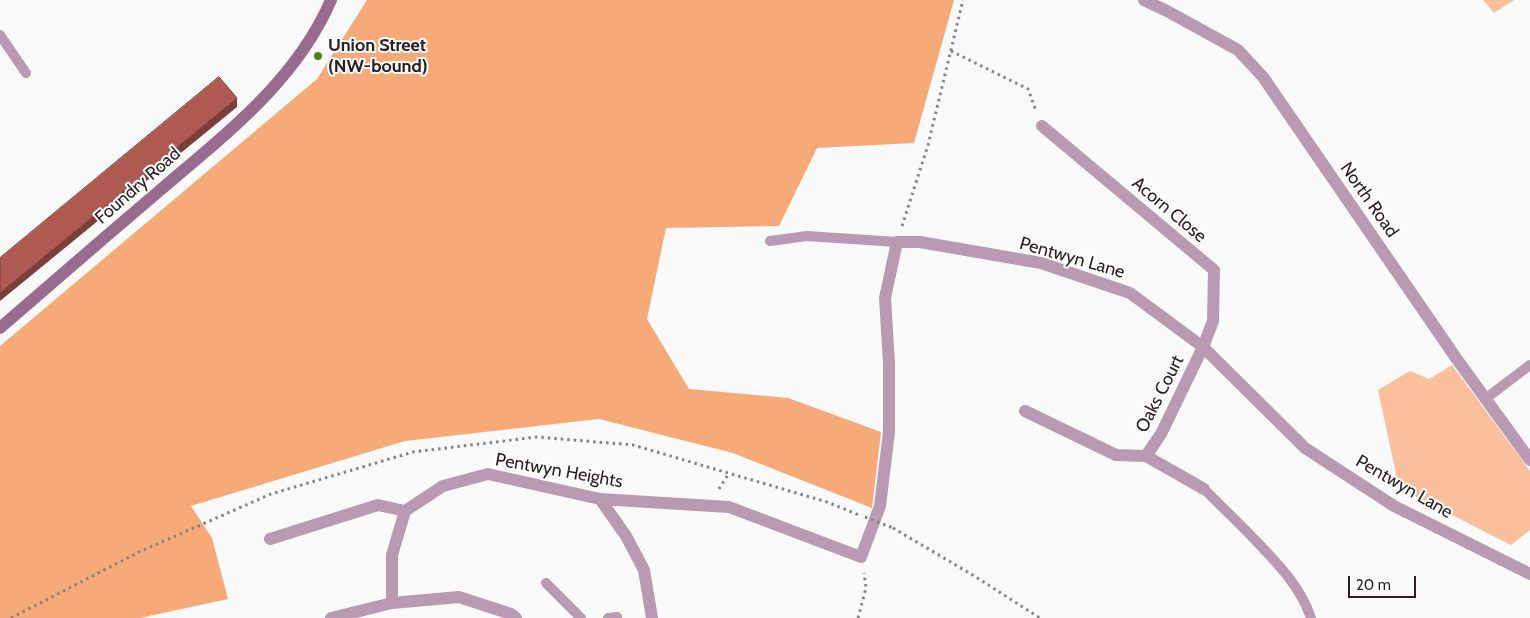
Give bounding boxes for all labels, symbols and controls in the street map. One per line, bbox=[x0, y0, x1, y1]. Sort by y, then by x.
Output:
place label: Union Street (NW-bound) bbox=[328, 35, 428, 78]
marker: Union Street (NW-bound) bbox=[312, 50, 324, 62]
street label: Foundry Road bbox=[91, 143, 185, 229]
street label: North Road bbox=[1335, 158, 1403, 242]
street label: Acorn Close bbox=[1127, 173, 1211, 247]
street label: Pentwyn Lane bbox=[1017, 233, 1127, 283]
street label: Oaks Court bbox=[1131, 352, 1189, 436]
street label: Pentwyn Heights bbox=[494, 449, 624, 493]
street label: Pentwyn Lane bbox=[1352, 451, 1456, 523]
scale bar bbox=[1350, 566, 1418, 598]
text: 20 m bbox=[1356, 576, 1391, 594]

